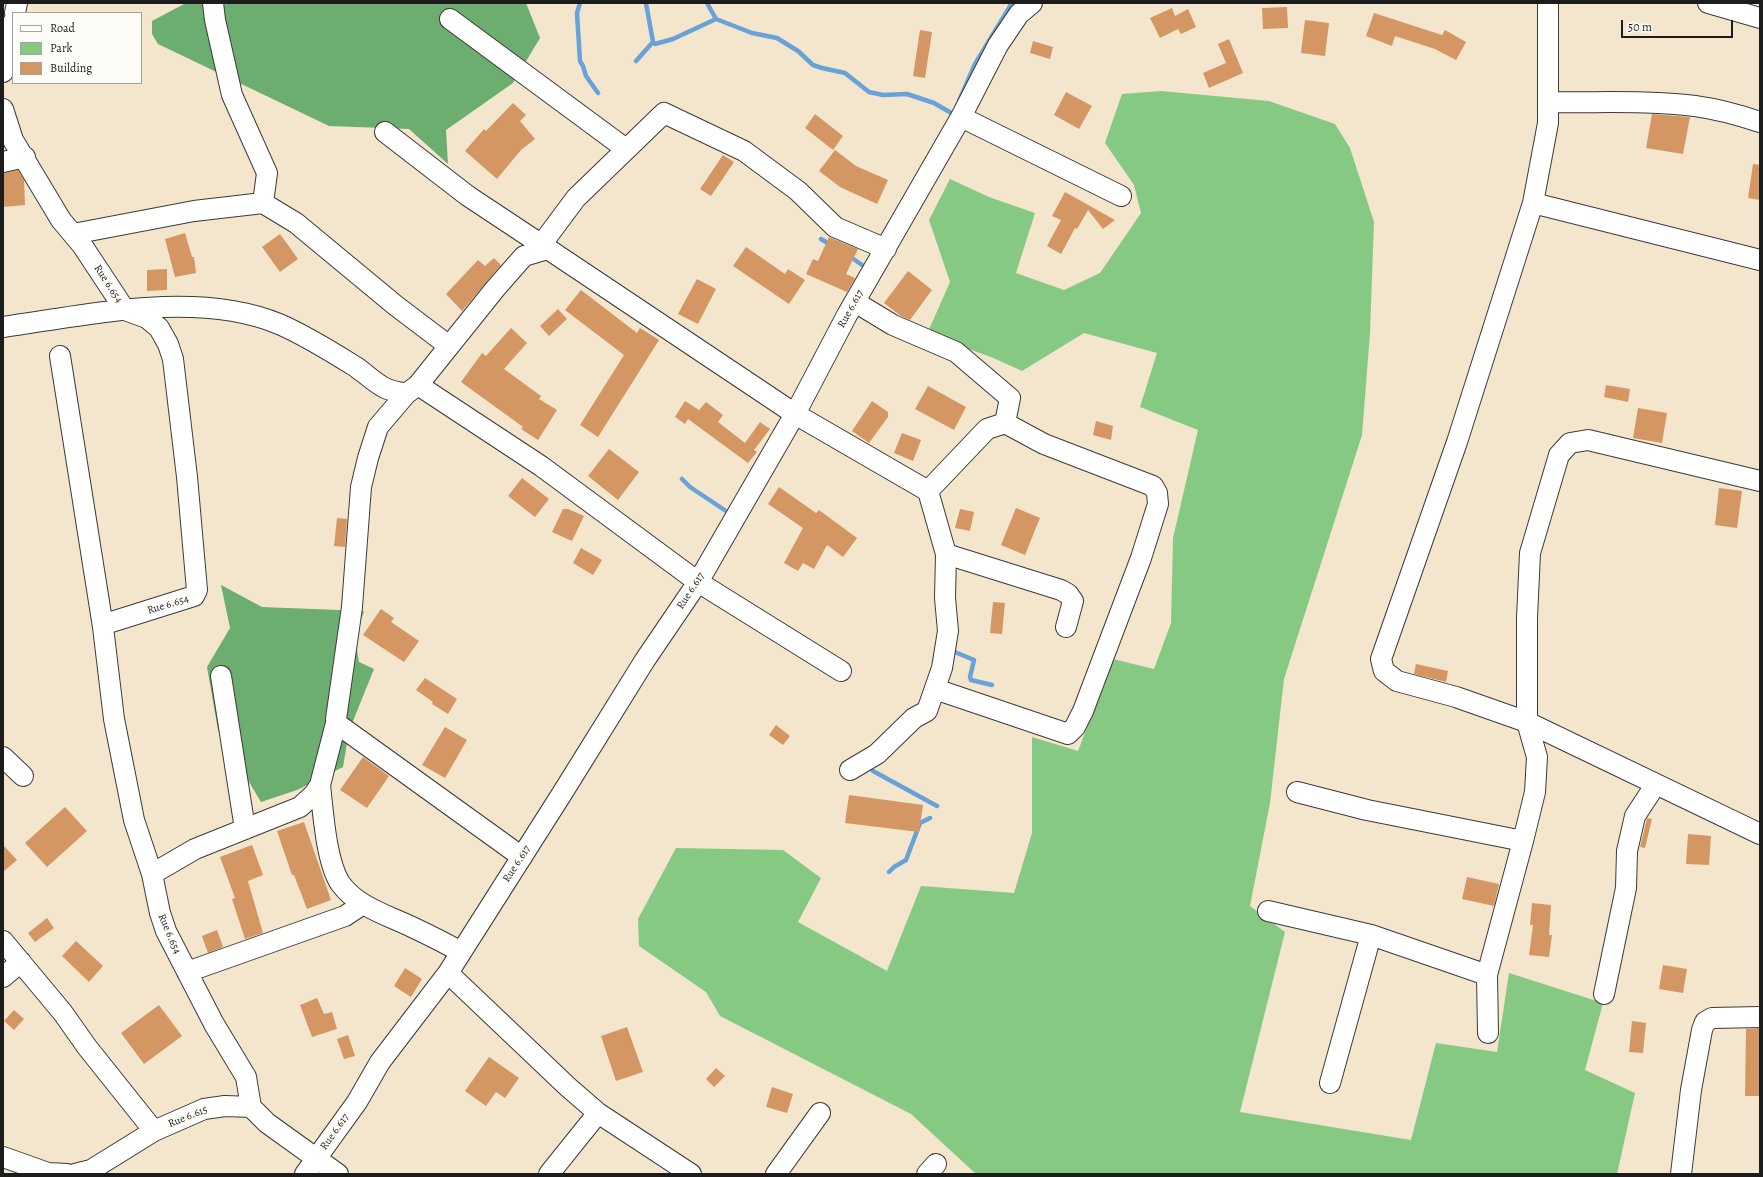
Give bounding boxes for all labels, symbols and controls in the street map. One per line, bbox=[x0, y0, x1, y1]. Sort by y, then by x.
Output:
legend bbox=[12, 12, 142, 84]
scale bar bbox=[1623, 12, 1735, 38]
text: 50 m bbox=[1628, 19, 1652, 35]
text: Road bbox=[50, 20, 75, 36]
text: Park bbox=[50, 40, 73, 56]
text: Building bbox=[50, 60, 92, 76]
street label: Rue 6.654 bbox=[91, 263, 125, 305]
street label: Rue 6.617 bbox=[835, 288, 867, 330]
street label: Rue 6.617 bbox=[674, 570, 708, 612]
street label: Rue 6.654 bbox=[146, 592, 190, 618]
street label: Rue 6.617 bbox=[500, 843, 534, 885]
street label: Rue 6.654 bbox=[155, 912, 183, 956]
street label: Rue 6.615 bbox=[166, 1103, 210, 1131]
street label: Rue 6.617 bbox=[318, 1111, 352, 1153]

